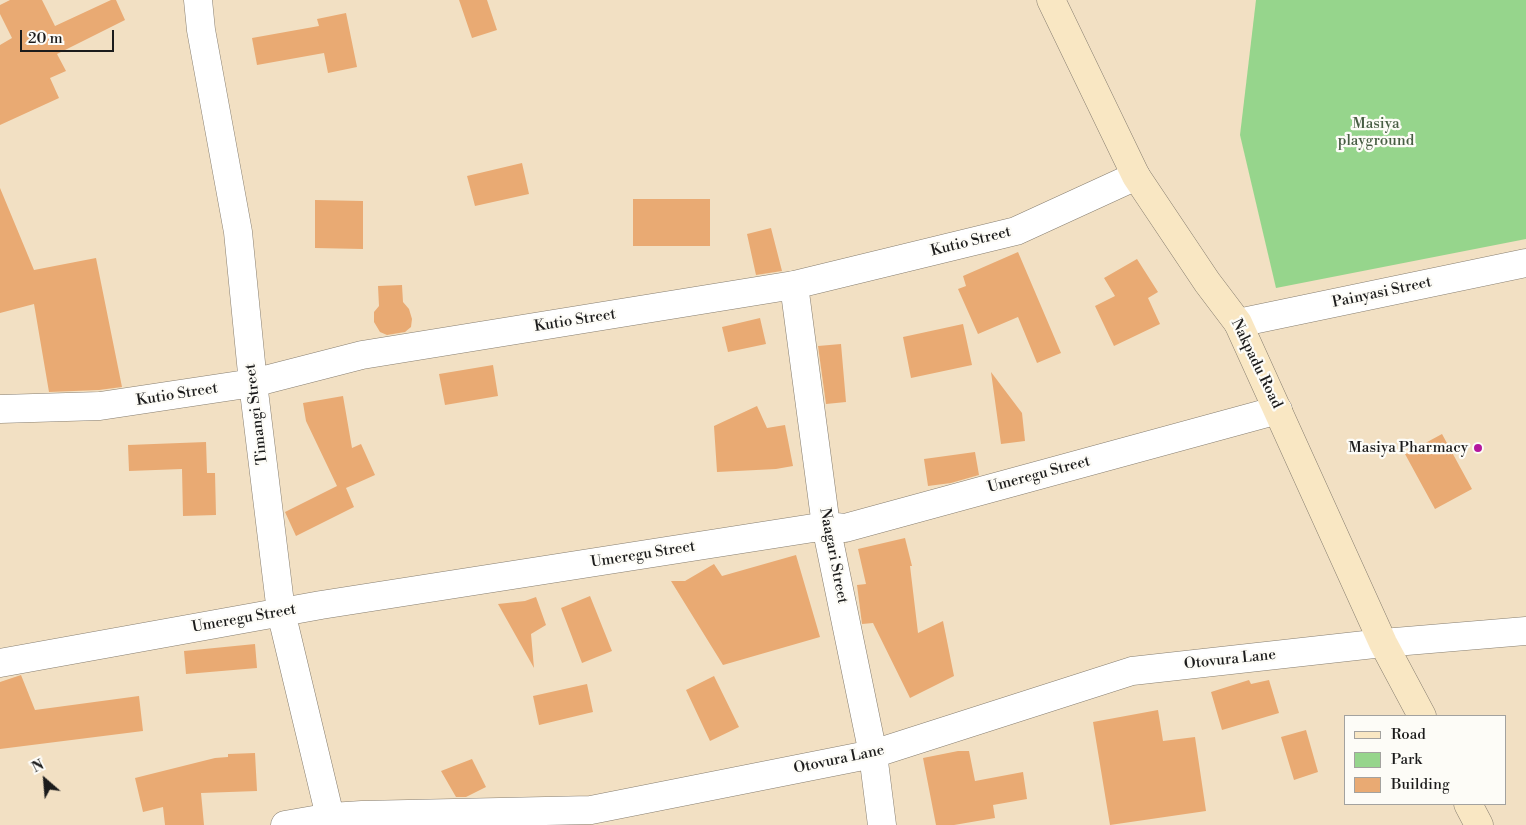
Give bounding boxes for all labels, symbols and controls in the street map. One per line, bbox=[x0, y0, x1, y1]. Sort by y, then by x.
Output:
scale bar bbox=[22, 20, 116, 52]
text: 20 m bbox=[28, 29, 63, 48]
park label: Masiya playground bbox=[1338, 115, 1414, 150]
street label: Kutio Street bbox=[929, 223, 1013, 261]
street label: Painyasi Street bbox=[1331, 274, 1433, 312]
street label: Kutio Street bbox=[533, 306, 617, 336]
street label: Nakpadu Road bbox=[1227, 316, 1285, 412]
street label: Timangi Street bbox=[242, 362, 272, 466]
street label: Kutio Street bbox=[135, 380, 219, 410]
place label: Masiya Pharmacy bbox=[1349, 439, 1468, 457]
marker: Masiya Pharmacy bbox=[1472, 442, 1484, 454]
street label: Umeregu Street bbox=[986, 453, 1092, 497]
street label: Naagari Street bbox=[815, 507, 851, 605]
street label: Umeregu Street bbox=[589, 538, 697, 572]
street label: Umeregu Street bbox=[190, 601, 298, 637]
street label: Otovura Lane bbox=[1183, 646, 1277, 674]
legend bbox=[1344, 715, 1506, 805]
text: Road bbox=[1391, 725, 1426, 744]
street label: Otovura Lane bbox=[792, 742, 886, 778]
text: Park bbox=[1391, 750, 1422, 769]
north arrow bbox=[20, 755, 70, 805]
text: N bbox=[29, 756, 47, 777]
text: Building bbox=[1391, 775, 1450, 794]

